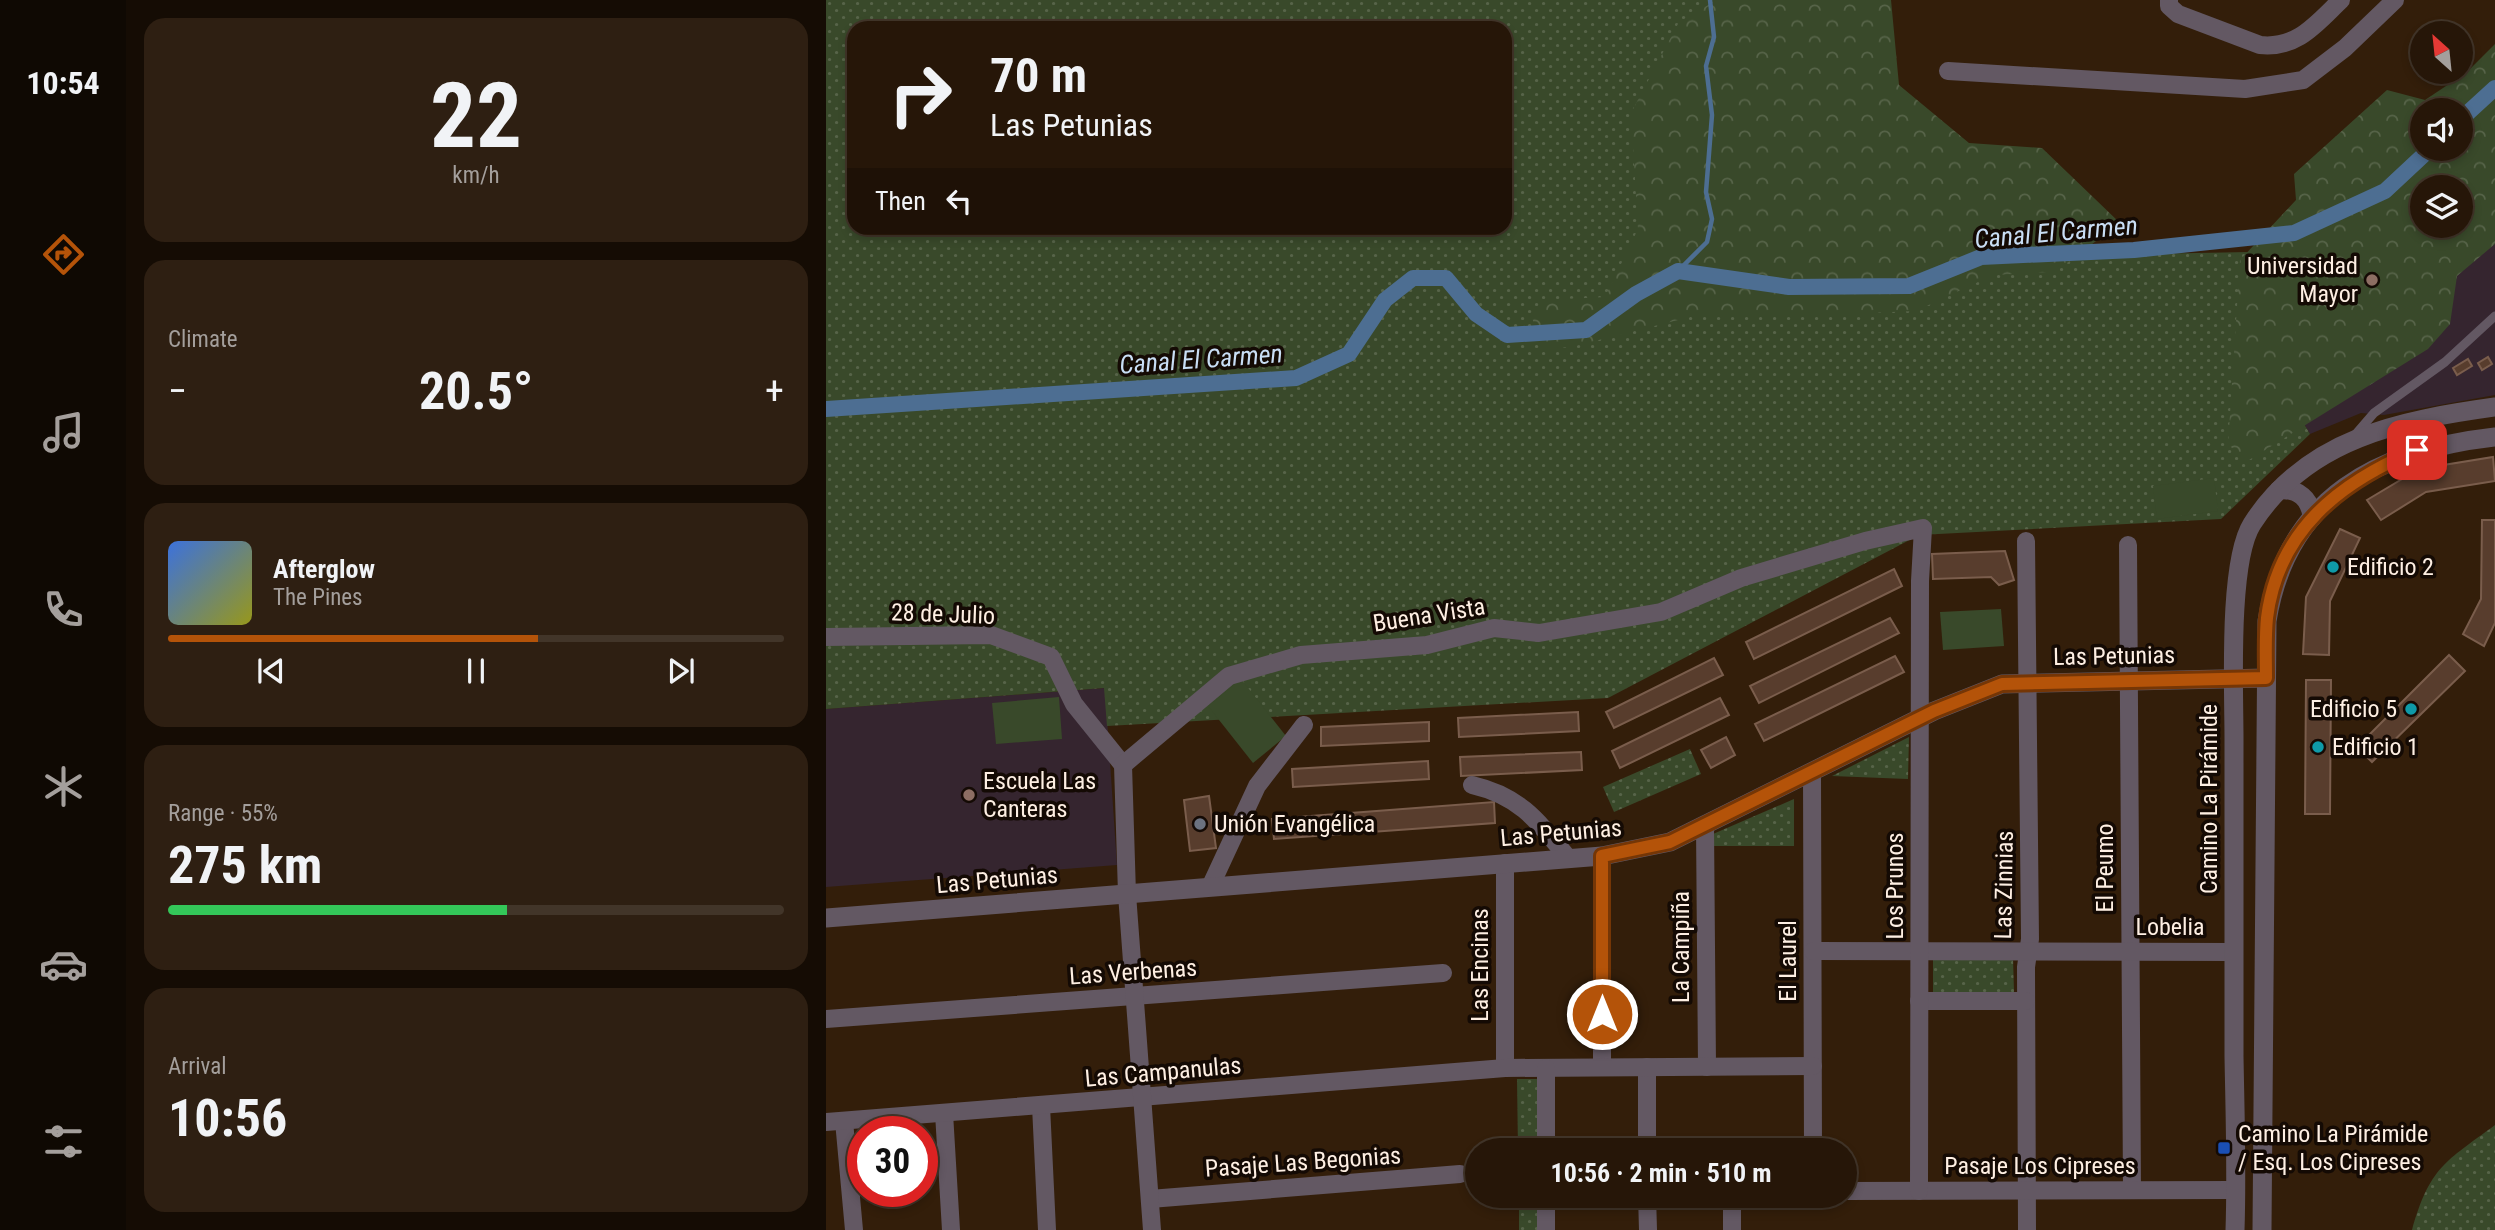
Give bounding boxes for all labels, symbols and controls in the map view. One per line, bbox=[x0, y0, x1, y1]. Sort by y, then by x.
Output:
north arrow bbox=[2410, 21, 2473, 84]
map controls bbox=[2410, 21, 2473, 238]
text: 70 m bbox=[990, 47, 1087, 104]
icon: right bbox=[875, 49, 966, 140]
text: 22 bbox=[430, 63, 522, 169]
text: 10:54 bbox=[26, 64, 100, 102]
button: sound bbox=[2410, 98, 2473, 161]
text: Las Petunias bbox=[990, 106, 1153, 144]
text: km/h bbox=[452, 162, 500, 189]
button: layers bbox=[2410, 175, 2473, 238]
icon: left bbox=[940, 182, 978, 220]
text: Then bbox=[875, 186, 926, 216]
water label: Canal El Carmen bbox=[1973, 210, 2139, 254]
icon: directions bbox=[39, 230, 88, 279]
place label: Universidad Mayor bbox=[2247, 252, 2358, 308]
marker: Universidad Mayor bbox=[2364, 272, 2380, 288]
text: Climate bbox=[168, 326, 238, 353]
water label: Canal El Carmen bbox=[1118, 338, 1284, 380]
text: 20.5° bbox=[419, 361, 533, 422]
text: − bbox=[168, 369, 187, 413]
text: + bbox=[765, 369, 784, 413]
icon: music bbox=[39, 408, 88, 457]
pin bbox=[2387, 420, 2447, 480]
icon: arrive bbox=[2398, 431, 2436, 469]
place label: Edificio 2 bbox=[2347, 553, 2434, 581]
text: Afterglow bbox=[273, 554, 375, 584]
marker: Edificio 2 bbox=[2325, 559, 2341, 575]
text: The Pines bbox=[273, 584, 363, 611]
icon: phone bbox=[39, 585, 88, 634]
street label: Buena Vista bbox=[1371, 592, 1487, 638]
street label: 28 de Julio bbox=[890, 598, 996, 630]
street label: Las Petunias bbox=[2053, 641, 2175, 671]
icon: previous bbox=[252, 652, 290, 690]
icon: pause bbox=[457, 652, 495, 690]
icon: next bbox=[662, 652, 700, 690]
place label: Edificio 5 bbox=[2310, 695, 2397, 723]
marker: Edificio 5 bbox=[2403, 701, 2419, 717]
street label: Camino La Pirámide bbox=[2195, 704, 2223, 894]
place label: Edificio 1 bbox=[2332, 733, 2419, 761]
marker: Edificio 1 bbox=[2310, 739, 2326, 755]
icon: climate bbox=[39, 762, 88, 811]
place label: Escuela Las Canteras bbox=[983, 767, 1096, 823]
marker: Escuela Las Canteras bbox=[961, 787, 977, 803]
text: Range · 55% bbox=[168, 800, 278, 827]
place label: Unión Evangélica bbox=[1214, 810, 1375, 838]
street label: Las Petunias bbox=[1499, 814, 1623, 852]
marker: Unión Evangélica bbox=[1192, 816, 1208, 832]
street label: El Peumo bbox=[2091, 823, 2119, 913]
street label: Las Zinnias bbox=[1989, 830, 2019, 940]
street label: Los Prunos bbox=[1881, 833, 1909, 939]
text: 275 km bbox=[168, 835, 322, 896]
street label: Las Petunias bbox=[935, 861, 1059, 899]
street label: La Campiña bbox=[1667, 891, 1695, 1003]
street label: Las Encinas bbox=[1466, 908, 1494, 1022]
street label: Lobelia bbox=[2135, 913, 2205, 941]
street label: El Laurel bbox=[1774, 920, 1802, 1002]
icon: car bbox=[39, 940, 88, 989]
street label: Las Verbenas bbox=[1068, 954, 1198, 990]
position arrow bbox=[1565, 977, 1639, 1051]
street label: Las Campanulas bbox=[1084, 1051, 1242, 1093]
text: Arrival bbox=[168, 1053, 227, 1080]
text: 10:56 bbox=[168, 1088, 287, 1149]
speed limit sign: 30 bbox=[847, 1116, 938, 1207]
icon: filters bbox=[39, 1117, 88, 1166]
place label: Camino La Pirámide / Esq. Los Cipreses bbox=[2238, 1120, 2428, 1176]
marker: Camino La Pirámide / Esq. Los Cipreses bbox=[2216, 1140, 2232, 1156]
street label: Pasaje Las Begonias bbox=[1204, 1141, 1402, 1183]
street label: Pasaje Los Cipreses bbox=[1944, 1152, 2136, 1180]
text: 10:56 · 2 min · 510 m bbox=[1551, 1158, 1771, 1188]

